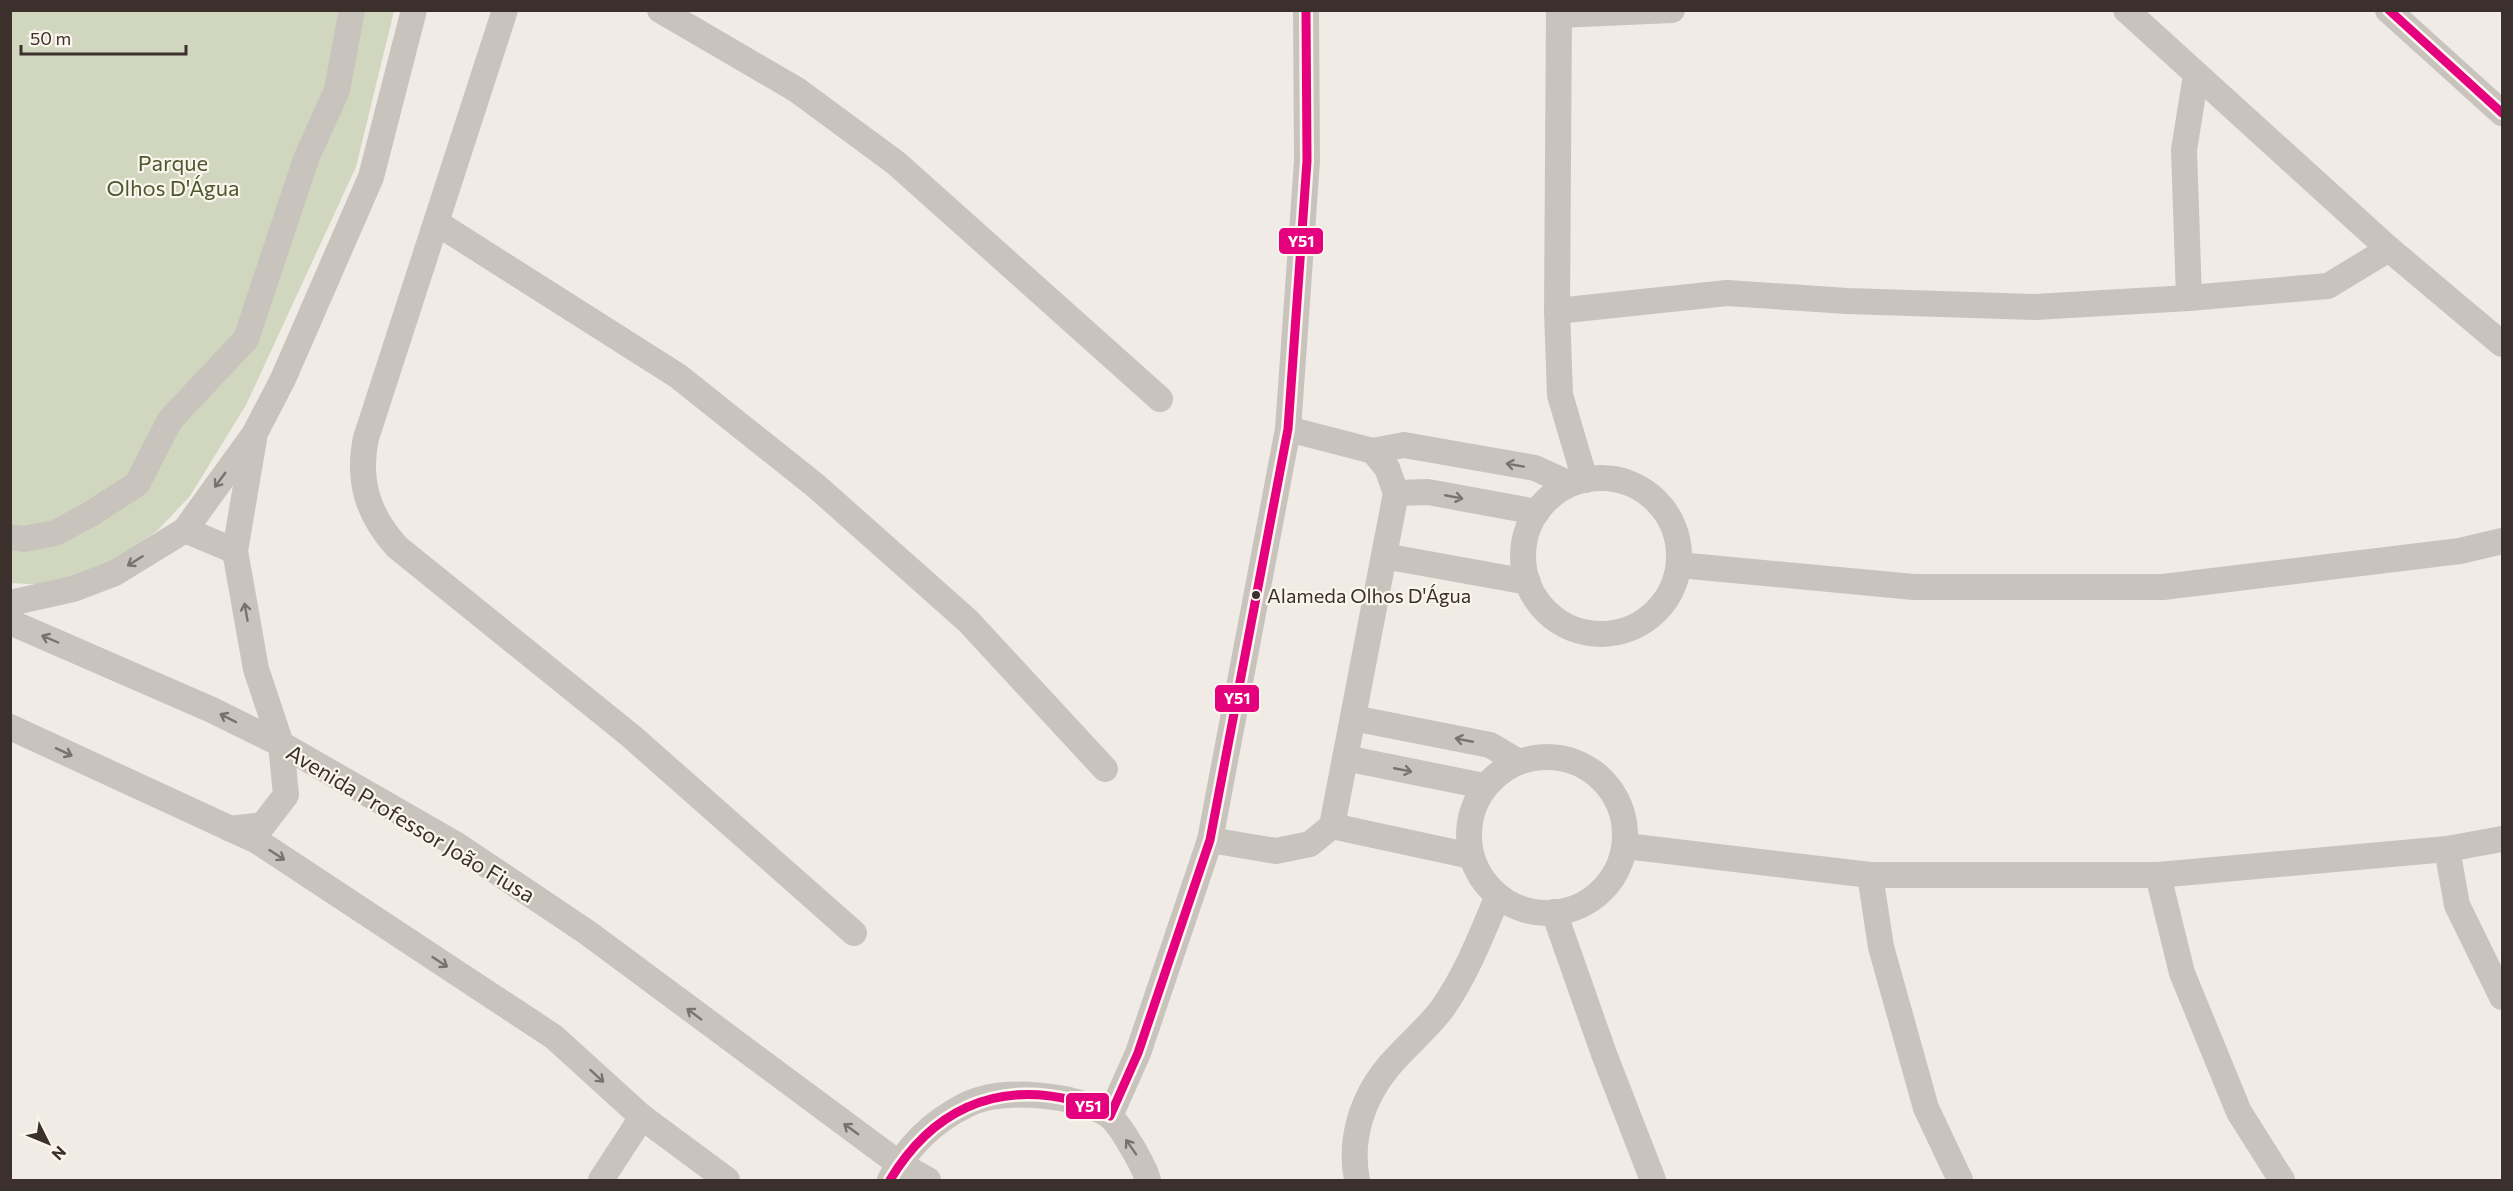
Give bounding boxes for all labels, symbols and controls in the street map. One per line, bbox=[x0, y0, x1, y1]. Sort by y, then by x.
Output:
scale bar bbox=[21, 18, 186, 56]
text: 50 m bbox=[30, 27, 71, 49]
park label: Parque Olhos D'Água bbox=[106, 149, 240, 201]
line badge: Y51 bbox=[1278, 227, 1324, 255]
text: Y51 bbox=[1287, 231, 1315, 250]
one-way arrow bbox=[1505, 459, 1525, 470]
one-way arrow bbox=[214, 472, 227, 488]
one-way arrow bbox=[1444, 492, 1464, 503]
one-way arrow bbox=[127, 555, 144, 567]
place label: Alameda Olhos D'Água bbox=[1267, 583, 1471, 607]
marker: Alameda Olhos D'Água bbox=[1250, 589, 1262, 601]
one-way arrow bbox=[240, 603, 251, 622]
one-way arrow bbox=[42, 633, 60, 644]
line badge: Y51 bbox=[1214, 684, 1260, 713]
text: Y51 bbox=[1223, 688, 1251, 707]
one-way arrow bbox=[220, 712, 238, 723]
one-way arrow bbox=[1454, 734, 1474, 745]
street label: Avenida Professor João Fiusa bbox=[282, 738, 540, 908]
one-way arrow bbox=[54, 747, 72, 758]
one-way arrow bbox=[1392, 765, 1412, 776]
one-way arrow bbox=[268, 849, 285, 861]
one-way arrow bbox=[431, 956, 448, 968]
one-way arrow bbox=[686, 1007, 702, 1020]
one-way arrow bbox=[590, 1069, 605, 1083]
line badge: Y51 bbox=[1065, 1092, 1110, 1120]
text: Y51 bbox=[1074, 1096, 1102, 1115]
north arrow bbox=[18, 1113, 78, 1173]
one-way arrow bbox=[844, 1123, 860, 1135]
one-way arrow bbox=[1125, 1139, 1138, 1155]
text: N bbox=[48, 1143, 70, 1164]

